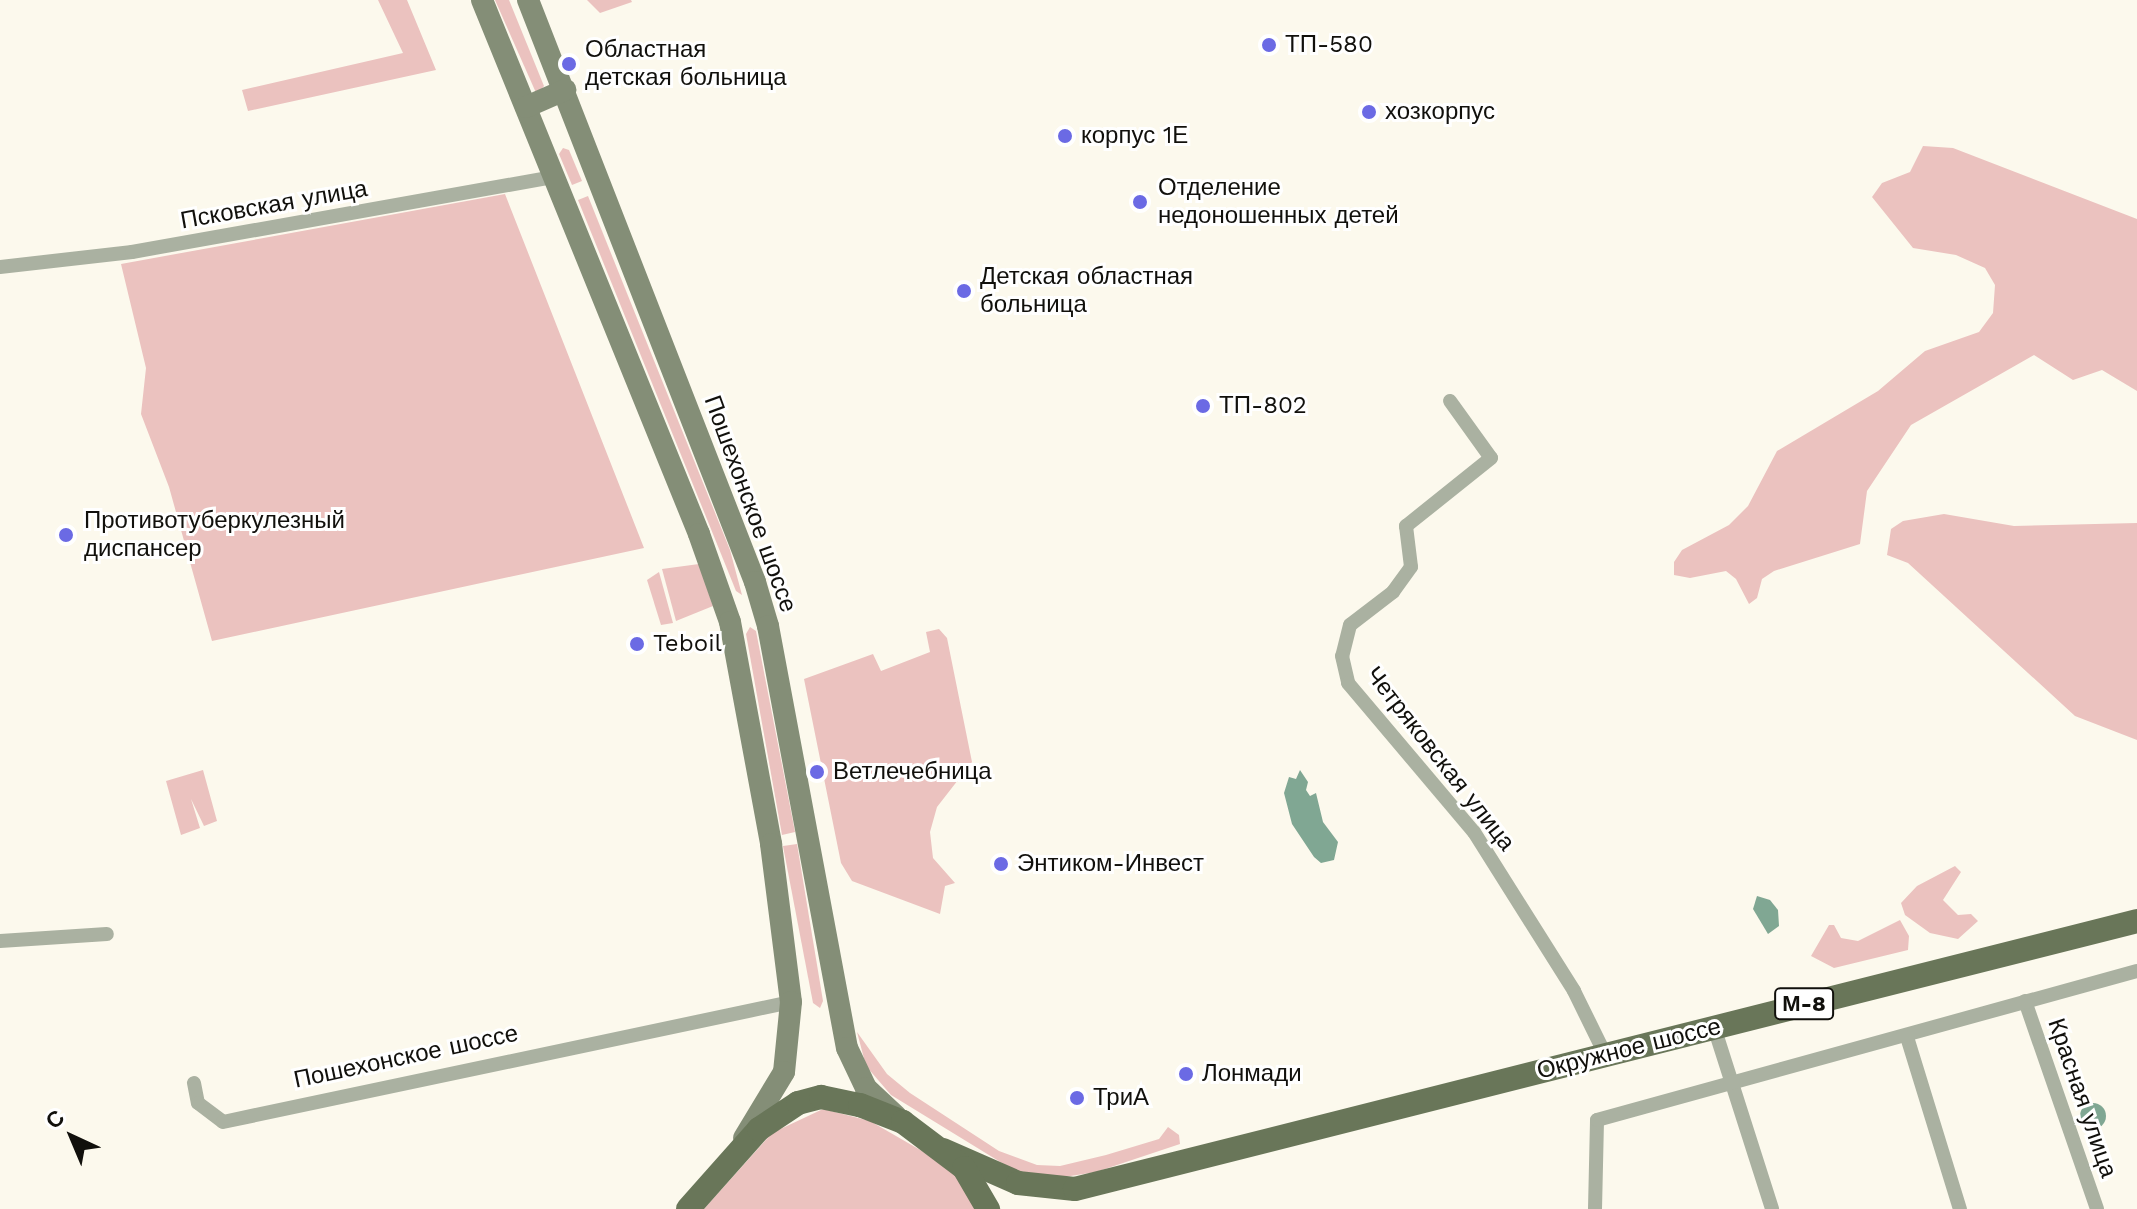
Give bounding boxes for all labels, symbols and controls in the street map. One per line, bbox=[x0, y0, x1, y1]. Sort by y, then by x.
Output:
place label: ТП-580 bbox=[1285, 31, 1373, 59]
place label: Областная детская больница bbox=[585, 36, 787, 92]
marker: ТП-580 bbox=[1260, 36, 1278, 54]
marker: Областная детская больница bbox=[560, 55, 578, 73]
place label: хозкорпус bbox=[1385, 98, 1495, 126]
marker: хозкорпус bbox=[1360, 103, 1378, 121]
place label: корпус 1Е bbox=[1081, 122, 1189, 150]
marker: корпус 1Е bbox=[1056, 127, 1074, 145]
street label: Псковская улица bbox=[178, 174, 370, 236]
place label: Отделение недоношенных детей bbox=[1158, 174, 1399, 230]
marker: Отделение недоношенных детей bbox=[1129, 191, 1151, 213]
place label: Детская областная больница bbox=[980, 263, 1193, 319]
marker: Детская областная больница bbox=[955, 282, 973, 300]
street label: Пошехонское шоссе bbox=[697, 392, 803, 616]
place label: ТП-802 bbox=[1219, 392, 1307, 420]
marker: ТП-802 bbox=[1194, 397, 1212, 415]
place label: Противотуберкулезный диспансер bbox=[84, 507, 345, 563]
marker: Противотуберкулезный диспансер bbox=[55, 524, 77, 546]
place label: Teboil bbox=[653, 630, 722, 658]
marker: Teboil bbox=[628, 635, 646, 653]
street label: Четряковская улица bbox=[1359, 661, 1521, 857]
place label: Ветлечебница bbox=[833, 758, 992, 786]
marker: Ветлечебница bbox=[808, 763, 826, 781]
place label: Энтиком-Инвест bbox=[1017, 850, 1204, 878]
marker: Энтиком-Инвест bbox=[992, 855, 1010, 873]
road number: М-8 bbox=[1774, 986, 1834, 1022]
street label: Окружное шоссе bbox=[1534, 1012, 1724, 1086]
street label: Красная улица bbox=[2041, 1015, 2123, 1181]
street label: Пошехонское шоссе bbox=[291, 1019, 521, 1095]
place label: Лонмади bbox=[1202, 1060, 1302, 1088]
marker: Лонмади bbox=[1177, 1065, 1195, 1083]
place label: ТриА bbox=[1093, 1084, 1149, 1112]
marker: ТриА bbox=[1068, 1089, 1086, 1107]
north arrow bbox=[32, 1097, 112, 1177]
text: С bbox=[41, 1105, 69, 1134]

